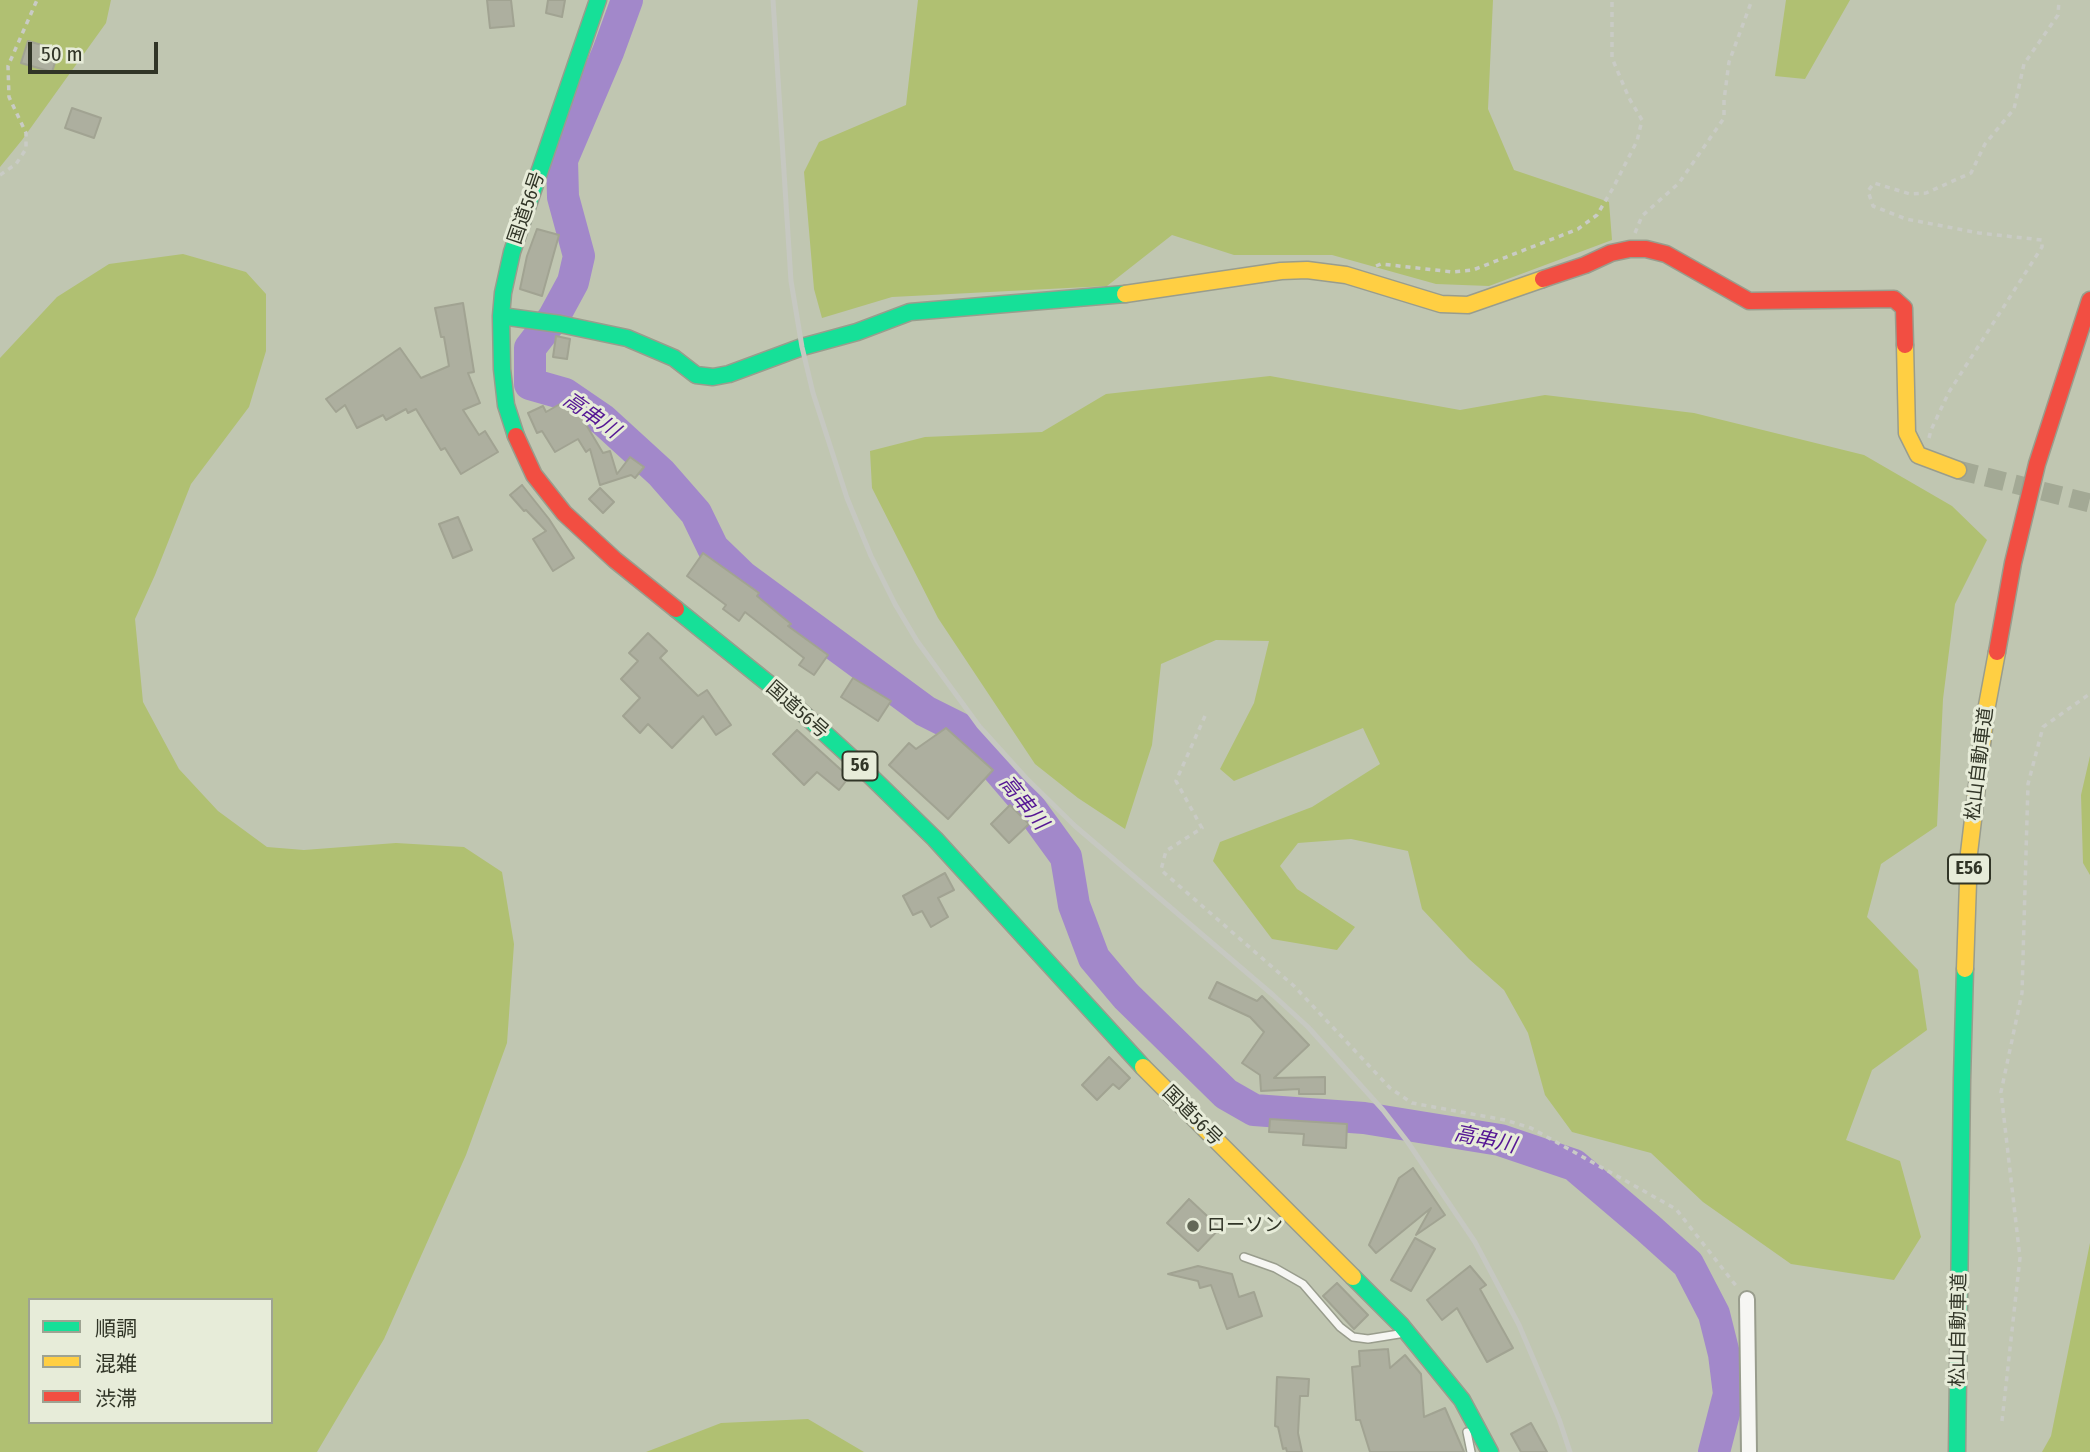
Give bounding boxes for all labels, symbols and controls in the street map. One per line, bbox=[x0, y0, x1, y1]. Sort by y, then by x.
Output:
scale bar bbox=[32, 28, 161, 72]
text: 50 m bbox=[41, 41, 83, 67]
street label: 国道56号 bbox=[504, 169, 550, 247]
water label: 高串川 bbox=[558, 388, 624, 444]
street label: 国道56号 bbox=[761, 677, 833, 743]
street label: 松山自動車道 bbox=[1962, 706, 1998, 822]
road number: 56 bbox=[842, 752, 878, 780]
water label: 高串川 bbox=[993, 771, 1053, 835]
road number: E56 bbox=[1948, 854, 1990, 884]
street label: 国道56号 bbox=[1157, 1081, 1227, 1151]
water label: 高串川 bbox=[1452, 1121, 1518, 1159]
place label: ローソン bbox=[1207, 1215, 1283, 1237]
marker: ローソン bbox=[1185, 1218, 1201, 1234]
street label: 松山自動車道 bbox=[1947, 1273, 1971, 1387]
legend bbox=[28, 1298, 273, 1424]
text: 順調 bbox=[95, 1316, 137, 1342]
text: 混雑 bbox=[95, 1351, 137, 1377]
text: 渋滞 bbox=[95, 1386, 137, 1412]

